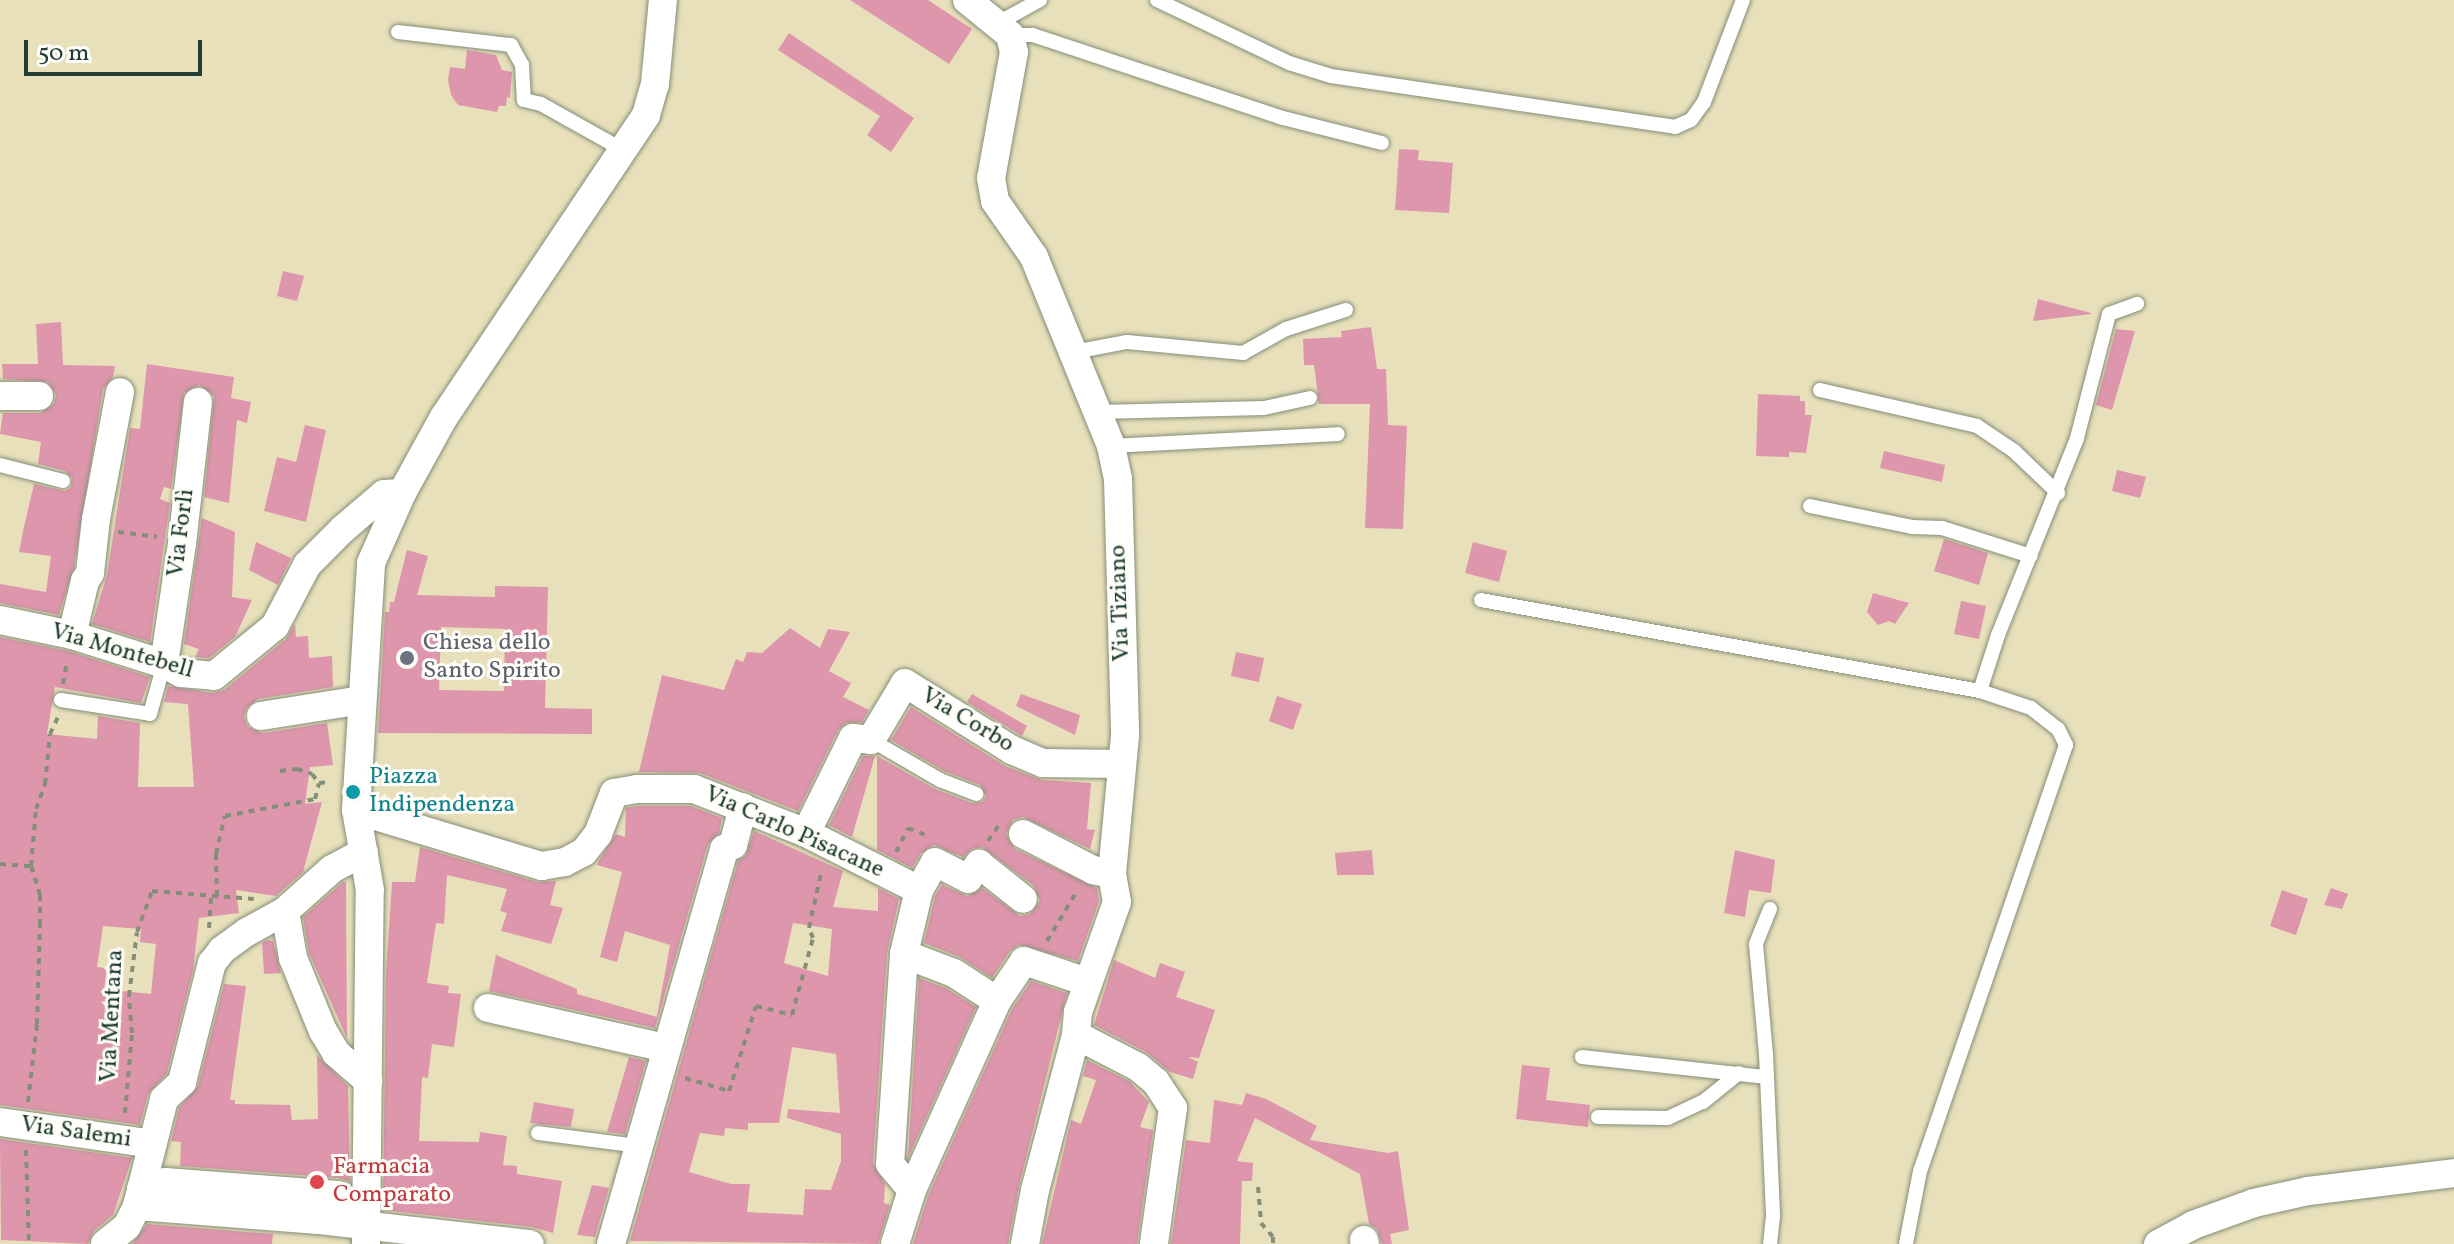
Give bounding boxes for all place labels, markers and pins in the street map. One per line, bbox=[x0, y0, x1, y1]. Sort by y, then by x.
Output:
place label: Chiesa dello Santo Spirito bbox=[423, 630, 561, 686]
marker: Chiesa dello Santo Spirito bbox=[398, 649, 416, 667]
place label: Piazza Indipendenza bbox=[369, 764, 515, 820]
marker: Piazza Indipendenza bbox=[344, 783, 362, 801]
place label: Farmacia Comparato bbox=[333, 1154, 451, 1210]
marker: Farmacia Comparato bbox=[308, 1173, 326, 1191]

